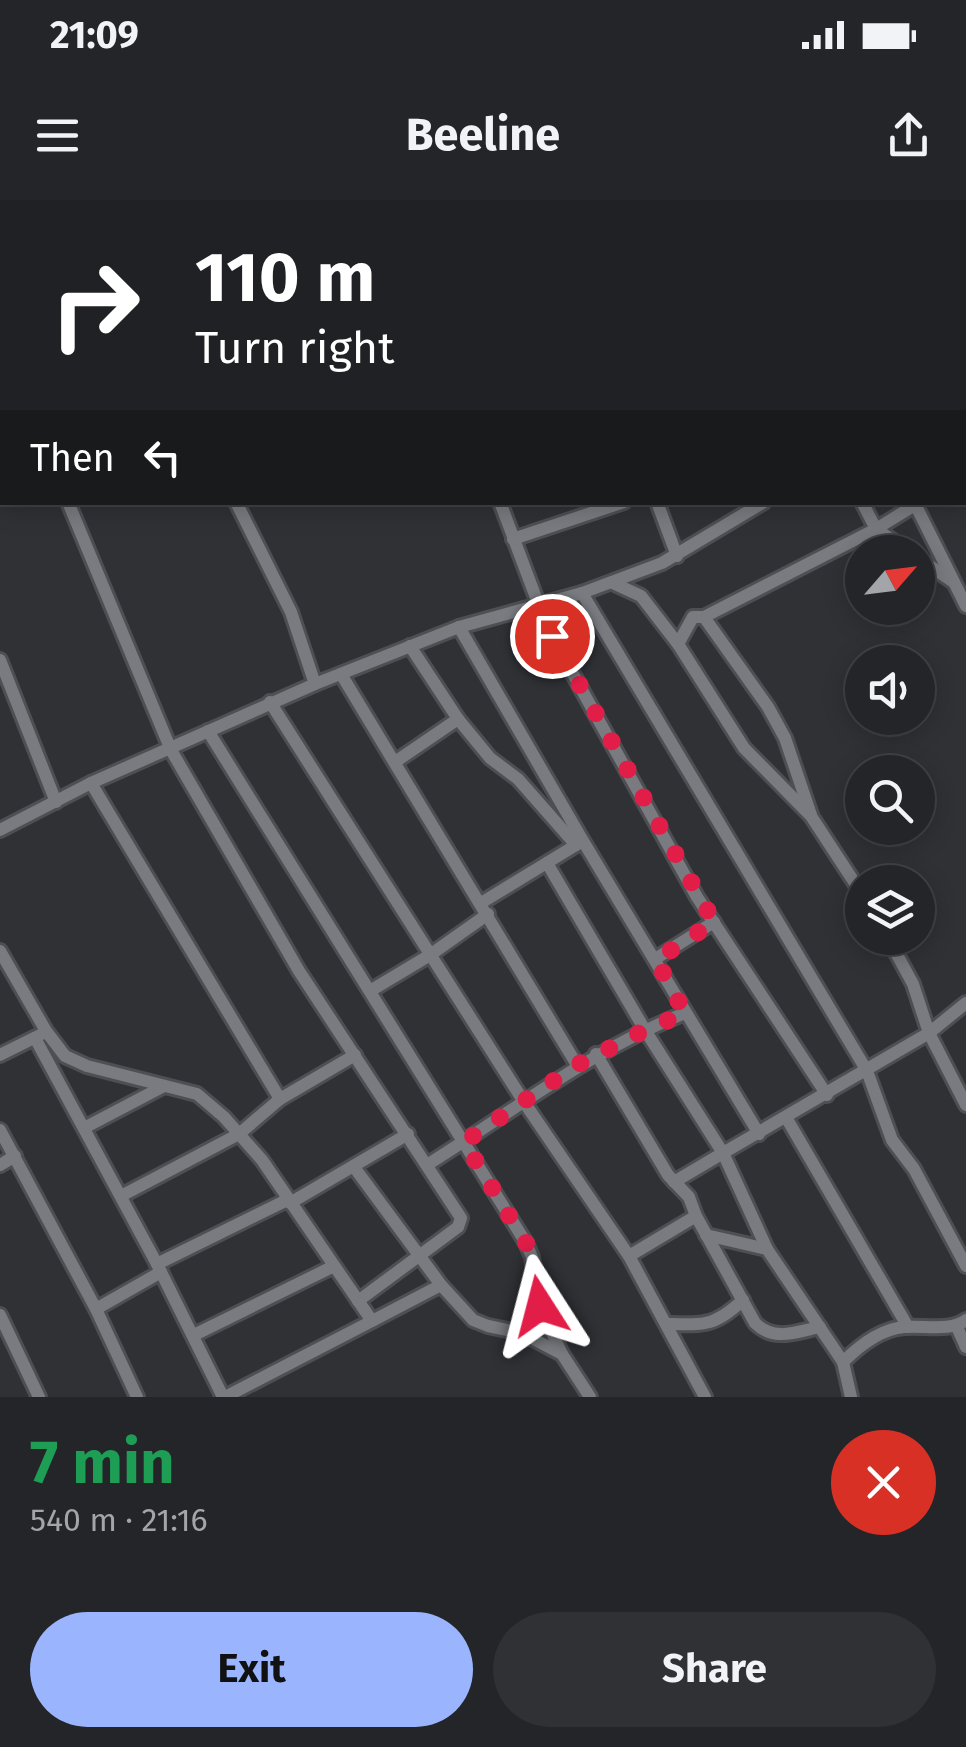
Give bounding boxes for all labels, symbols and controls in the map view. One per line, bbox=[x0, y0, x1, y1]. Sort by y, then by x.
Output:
text: 21:09 bbox=[50, 12, 139, 58]
icon: menu bbox=[30, 108, 85, 163]
text: Beeline bbox=[406, 108, 560, 162]
icon: share bbox=[881, 108, 936, 163]
text: 110 m bbox=[195, 236, 375, 320]
icon: right bbox=[30, 240, 160, 370]
text: Turn right bbox=[195, 321, 394, 375]
icon: left bbox=[135, 430, 190, 485]
text: Then bbox=[30, 435, 115, 481]
north arrow bbox=[845, 535, 935, 625]
map controls bbox=[845, 535, 935, 955]
pin bbox=[510, 594, 595, 679]
icon: arrive bbox=[525, 609, 580, 664]
button: sound bbox=[845, 645, 935, 735]
button: search bbox=[845, 755, 935, 845]
button: layers bbox=[845, 865, 935, 955]
position arrow bbox=[488, 1254, 592, 1358]
text: 7 min bbox=[30, 1427, 175, 1499]
button: close bbox=[831, 1430, 936, 1535]
text: 540 m · 21:16 bbox=[30, 1501, 208, 1539]
button: Exit bbox=[30, 1612, 473, 1727]
button: Share bbox=[493, 1612, 936, 1727]

